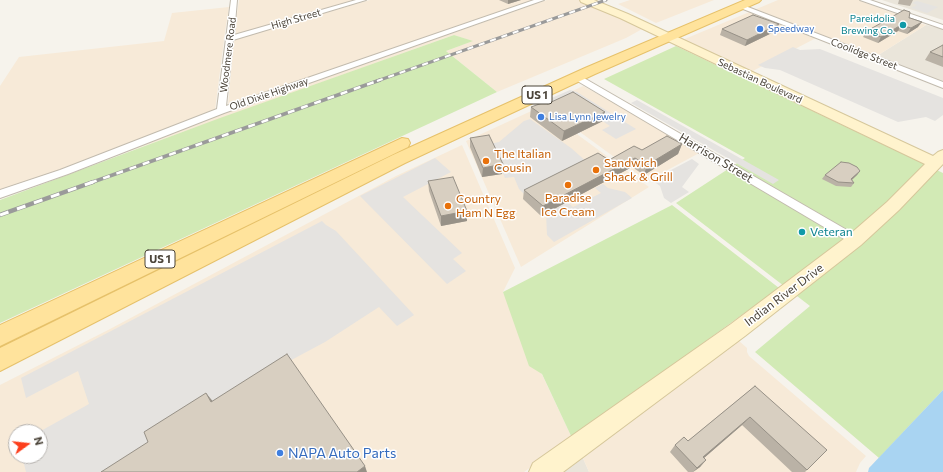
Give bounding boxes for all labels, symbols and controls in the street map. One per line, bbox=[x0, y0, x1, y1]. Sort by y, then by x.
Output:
street label: High Street bbox=[270, 6, 322, 32]
place label: Pareidolia Brewing Co. bbox=[841, 13, 895, 36]
street label: Woodmere Road bbox=[217, 17, 239, 93]
marker: Pareidolia Brewing Co. bbox=[898, 20, 908, 30]
place label: Speedway bbox=[768, 23, 814, 35]
marker: Speedway bbox=[755, 24, 765, 34]
street label: Coolidge Street bbox=[829, 36, 899, 72]
street label: Sebastian Boulevard bbox=[716, 56, 804, 106]
street label: Old Dixie Highway bbox=[228, 75, 310, 113]
road number: US 1 bbox=[522, 86, 552, 104]
place label: Lisa Lynn Jewelry bbox=[549, 111, 626, 123]
marker: Lisa Lynn Jewelry bbox=[536, 112, 546, 122]
street label: Harrison Street bbox=[676, 130, 756, 186]
place label: The Italian Cousin bbox=[494, 147, 551, 175]
marker: The Italian Cousin bbox=[481, 156, 491, 166]
place label: Sandwich Shack & Grill bbox=[604, 156, 673, 184]
marker: Sandwich Shack & Grill bbox=[591, 165, 601, 175]
marker: Paradise Ice Cream bbox=[563, 180, 573, 190]
place label: Paradise Ice Cream bbox=[541, 191, 595, 219]
place label: Country Ham N Egg bbox=[456, 192, 516, 220]
marker: Country Ham N Egg bbox=[443, 201, 453, 211]
place label: Veteran bbox=[810, 225, 853, 239]
marker: Veteran bbox=[797, 227, 807, 237]
road number: US 1 bbox=[145, 250, 175, 268]
street label: Indian River Drive bbox=[742, 261, 826, 329]
north arrow bbox=[8, 424, 48, 464]
text: N bbox=[32, 435, 46, 447]
place label: NAPA Auto Parts bbox=[288, 445, 396, 461]
marker: NAPA Auto Parts bbox=[275, 448, 285, 458]

